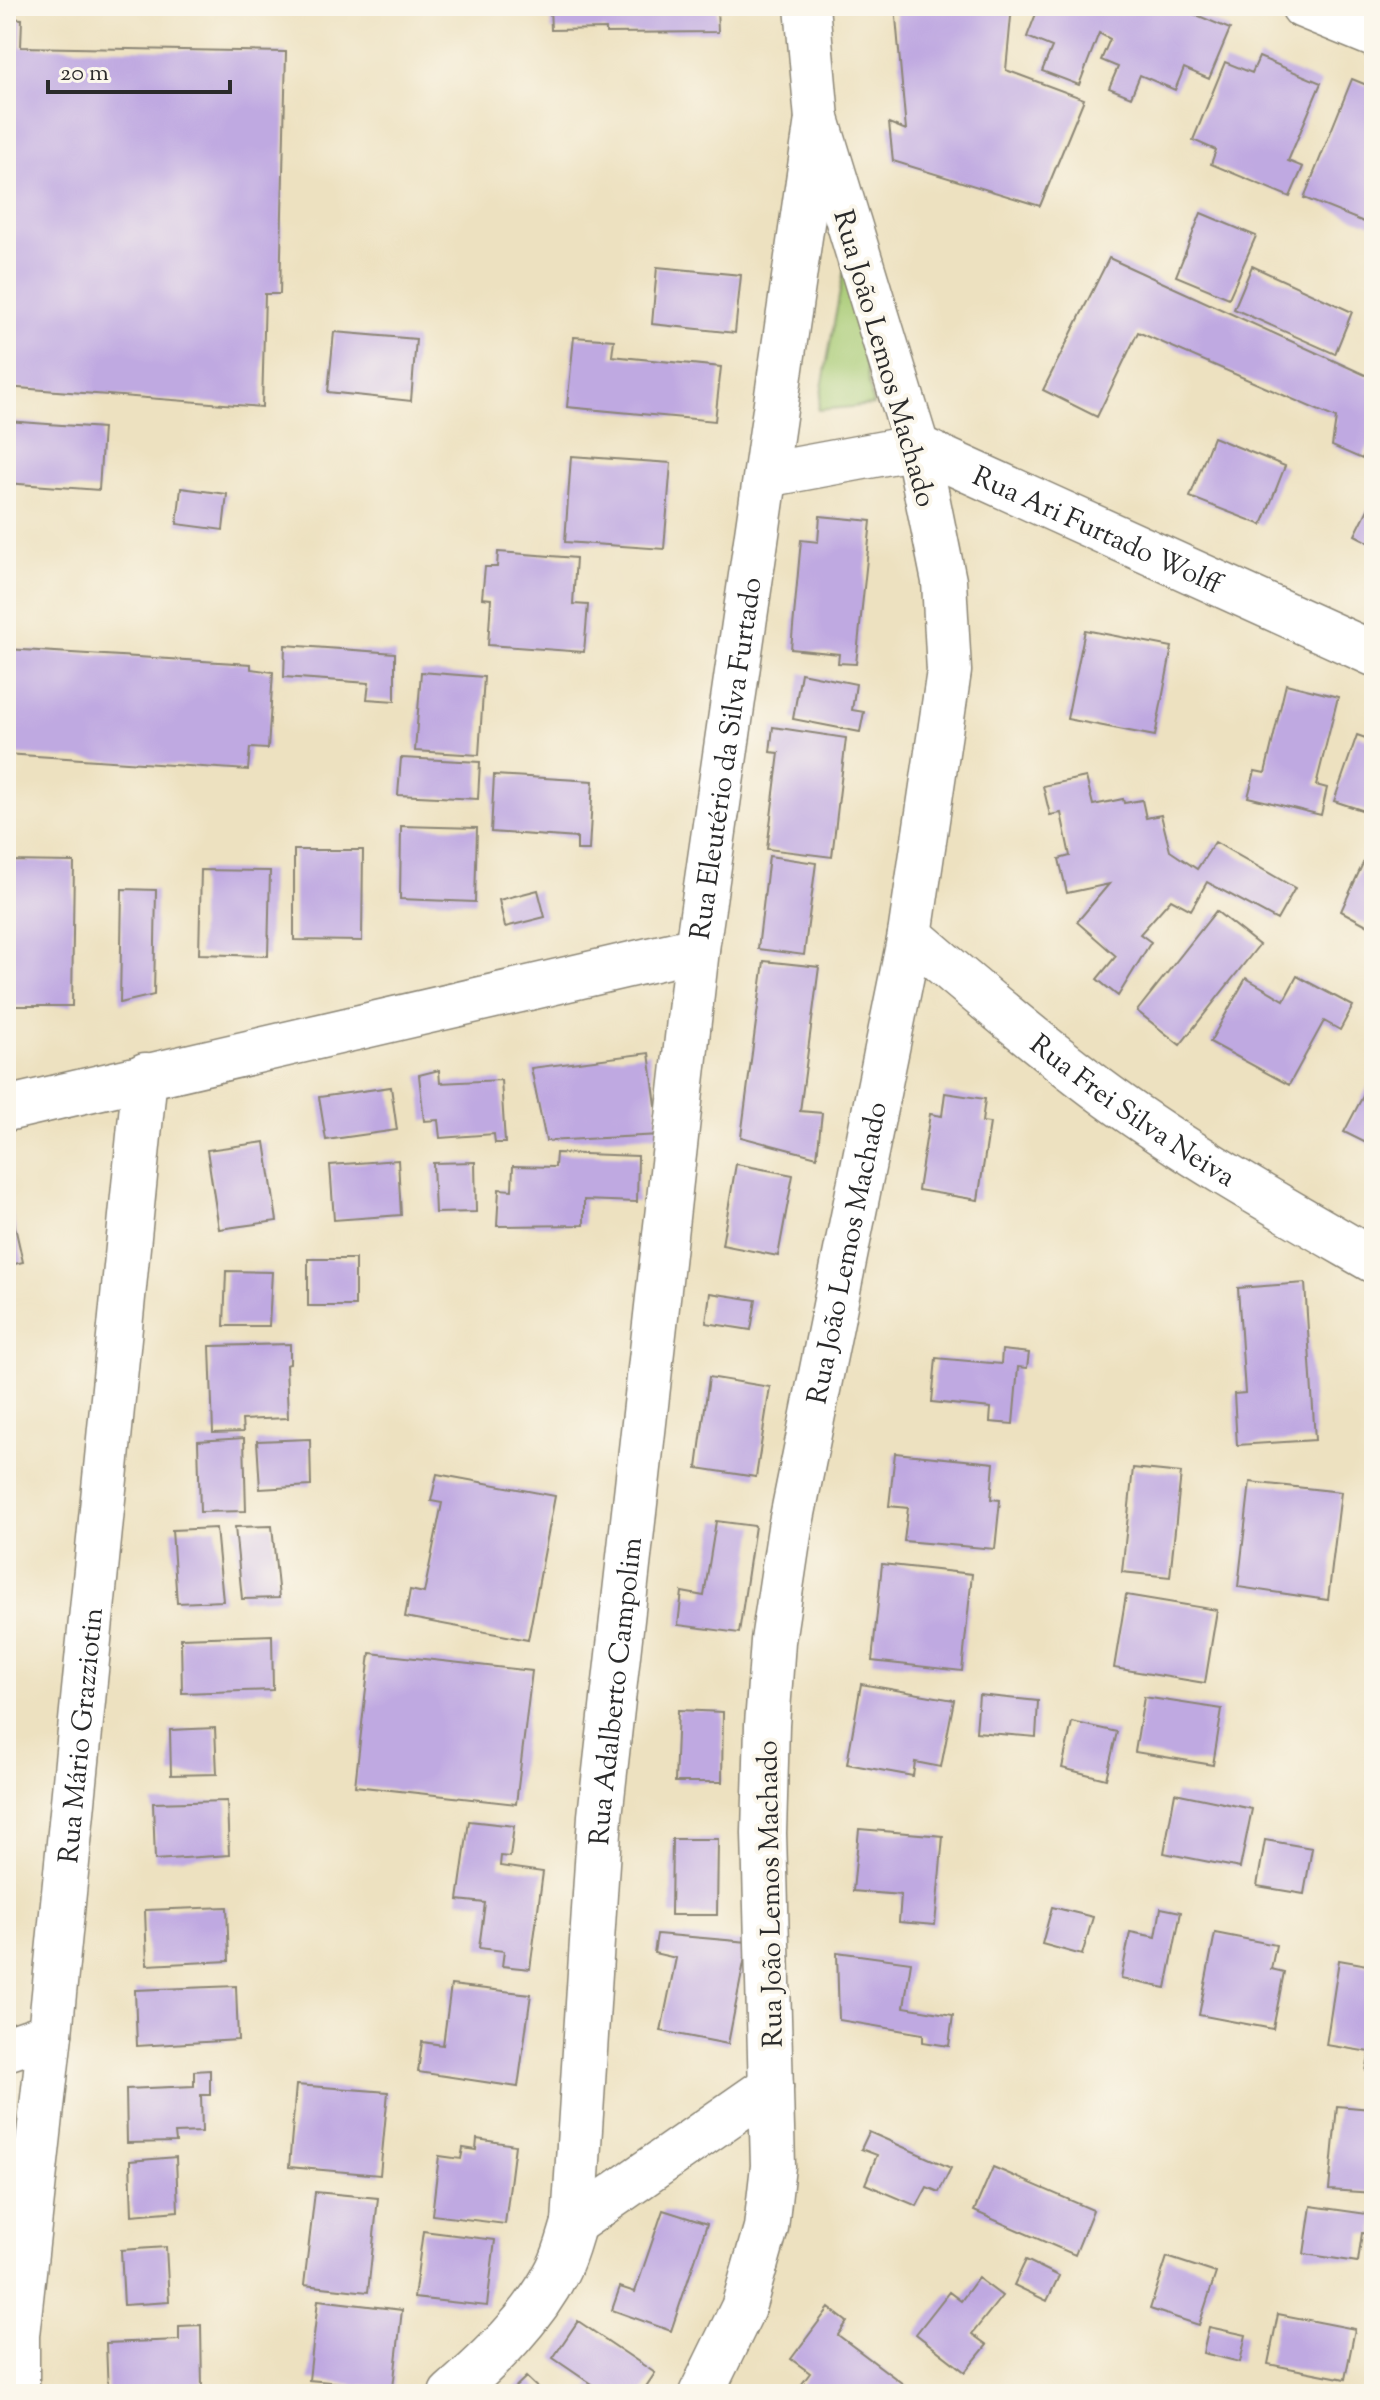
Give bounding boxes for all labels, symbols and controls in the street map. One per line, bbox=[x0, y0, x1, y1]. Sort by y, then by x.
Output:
scale bar bbox=[48, 44, 230, 94]
text: 20 m bbox=[60, 57, 109, 91]
street label: Rua João Lemos Machado bbox=[822, 206, 945, 512]
street label: Rua Ari Furtado Wolff bbox=[965, 458, 1230, 606]
street label: Rua Eleutério da Silva Furtado bbox=[682, 575, 773, 942]
street label: Rua Frei Silva Neiva bbox=[1020, 1026, 1242, 1198]
street label: Rua João Lemos Machado bbox=[799, 1099, 899, 1408]
street label: Rua Adalberto Campolim bbox=[581, 1535, 654, 1847]
street label: Rua Mário Grazziotin bbox=[50, 1606, 115, 1865]
street label: Rua João Lemos Machado bbox=[749, 1740, 795, 2048]

